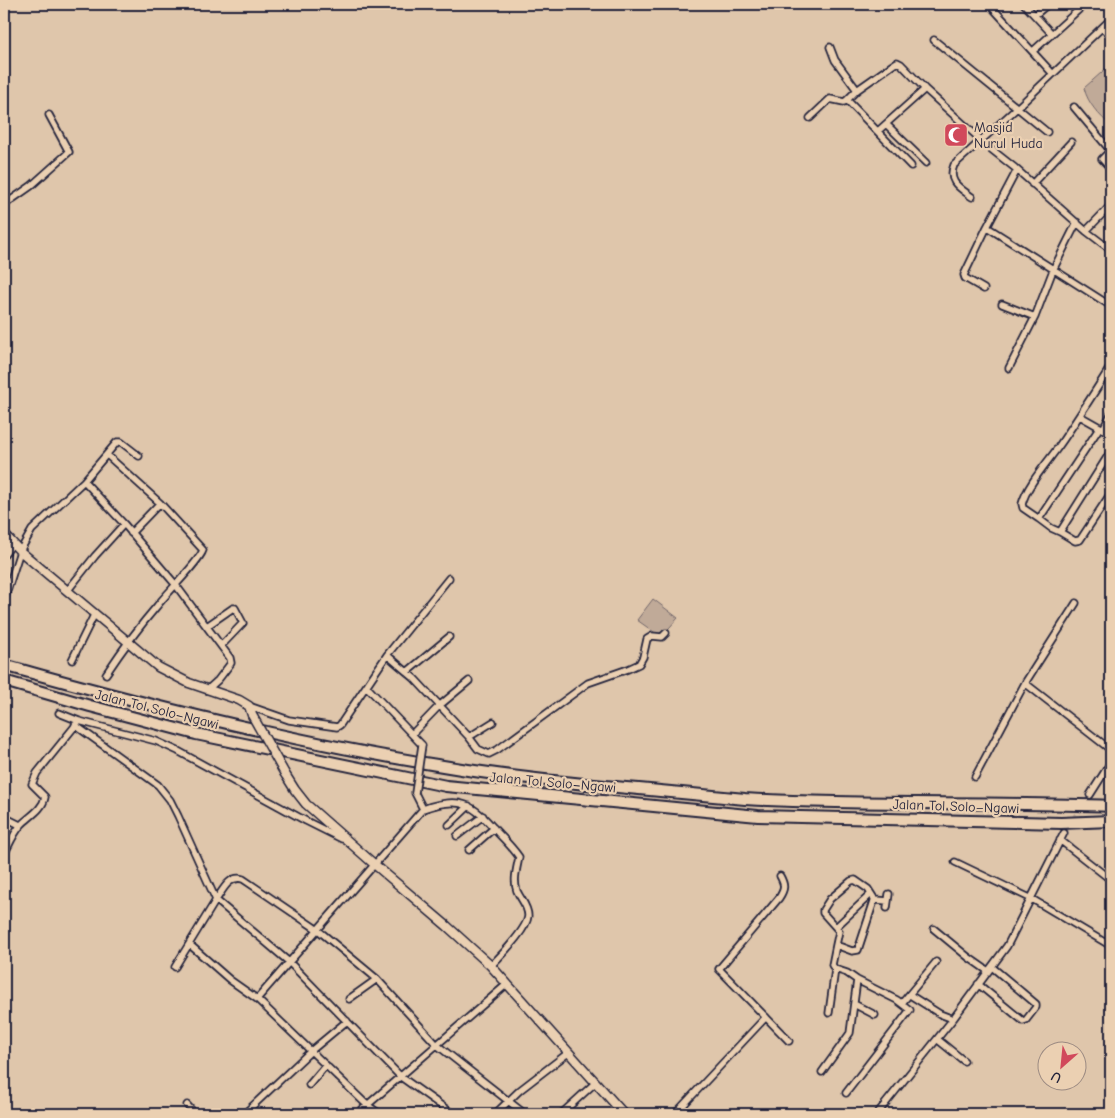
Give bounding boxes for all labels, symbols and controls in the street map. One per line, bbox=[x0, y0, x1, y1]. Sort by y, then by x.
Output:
place label: Masjid Nurul Huda bbox=[974, 119, 1043, 152]
mosque icon: Masjid Nurul Huda bbox=[943, 122, 969, 148]
street label: Jalan Tol Solo–Ngawi bbox=[93, 686, 221, 733]
street label: Jalan Tol Solo–Ngawi bbox=[489, 769, 617, 796]
street label: Jalan Tol Solo–Ngawi bbox=[892, 796, 1020, 817]
north arrow bbox=[1038, 1040, 1088, 1090]
text: U bbox=[1048, 1067, 1064, 1087]

